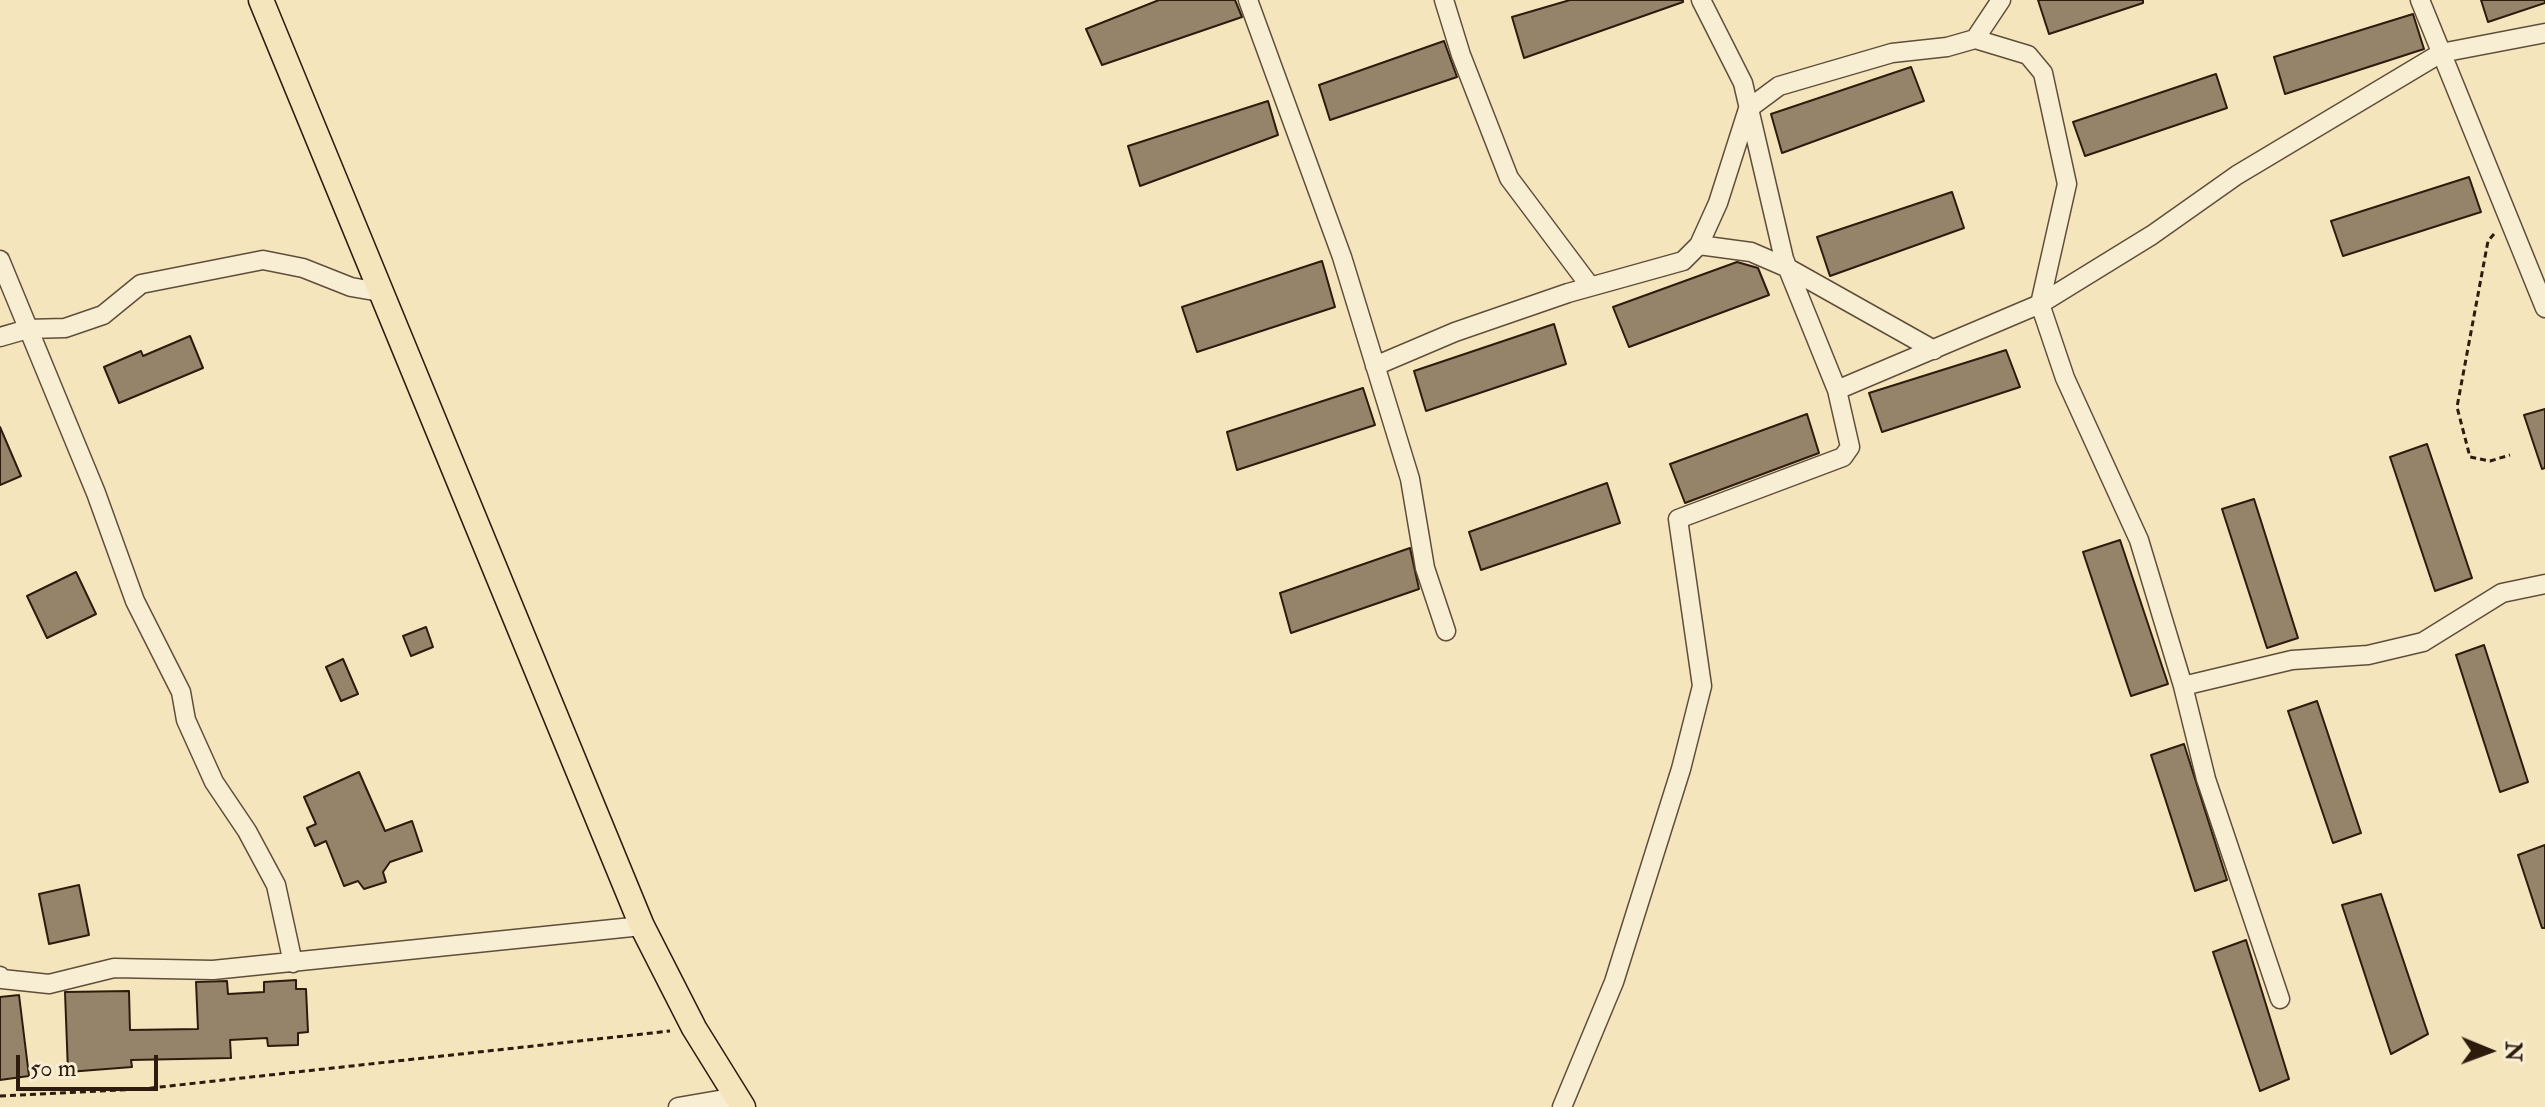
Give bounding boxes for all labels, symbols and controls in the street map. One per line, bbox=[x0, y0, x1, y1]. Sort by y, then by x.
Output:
north arrow bbox=[2449, 1011, 2529, 1091]
scale bar bbox=[20, 1039, 162, 1089]
text: N bbox=[2499, 1041, 2527, 1062]
text: 50 m bbox=[30, 1053, 76, 1084]

